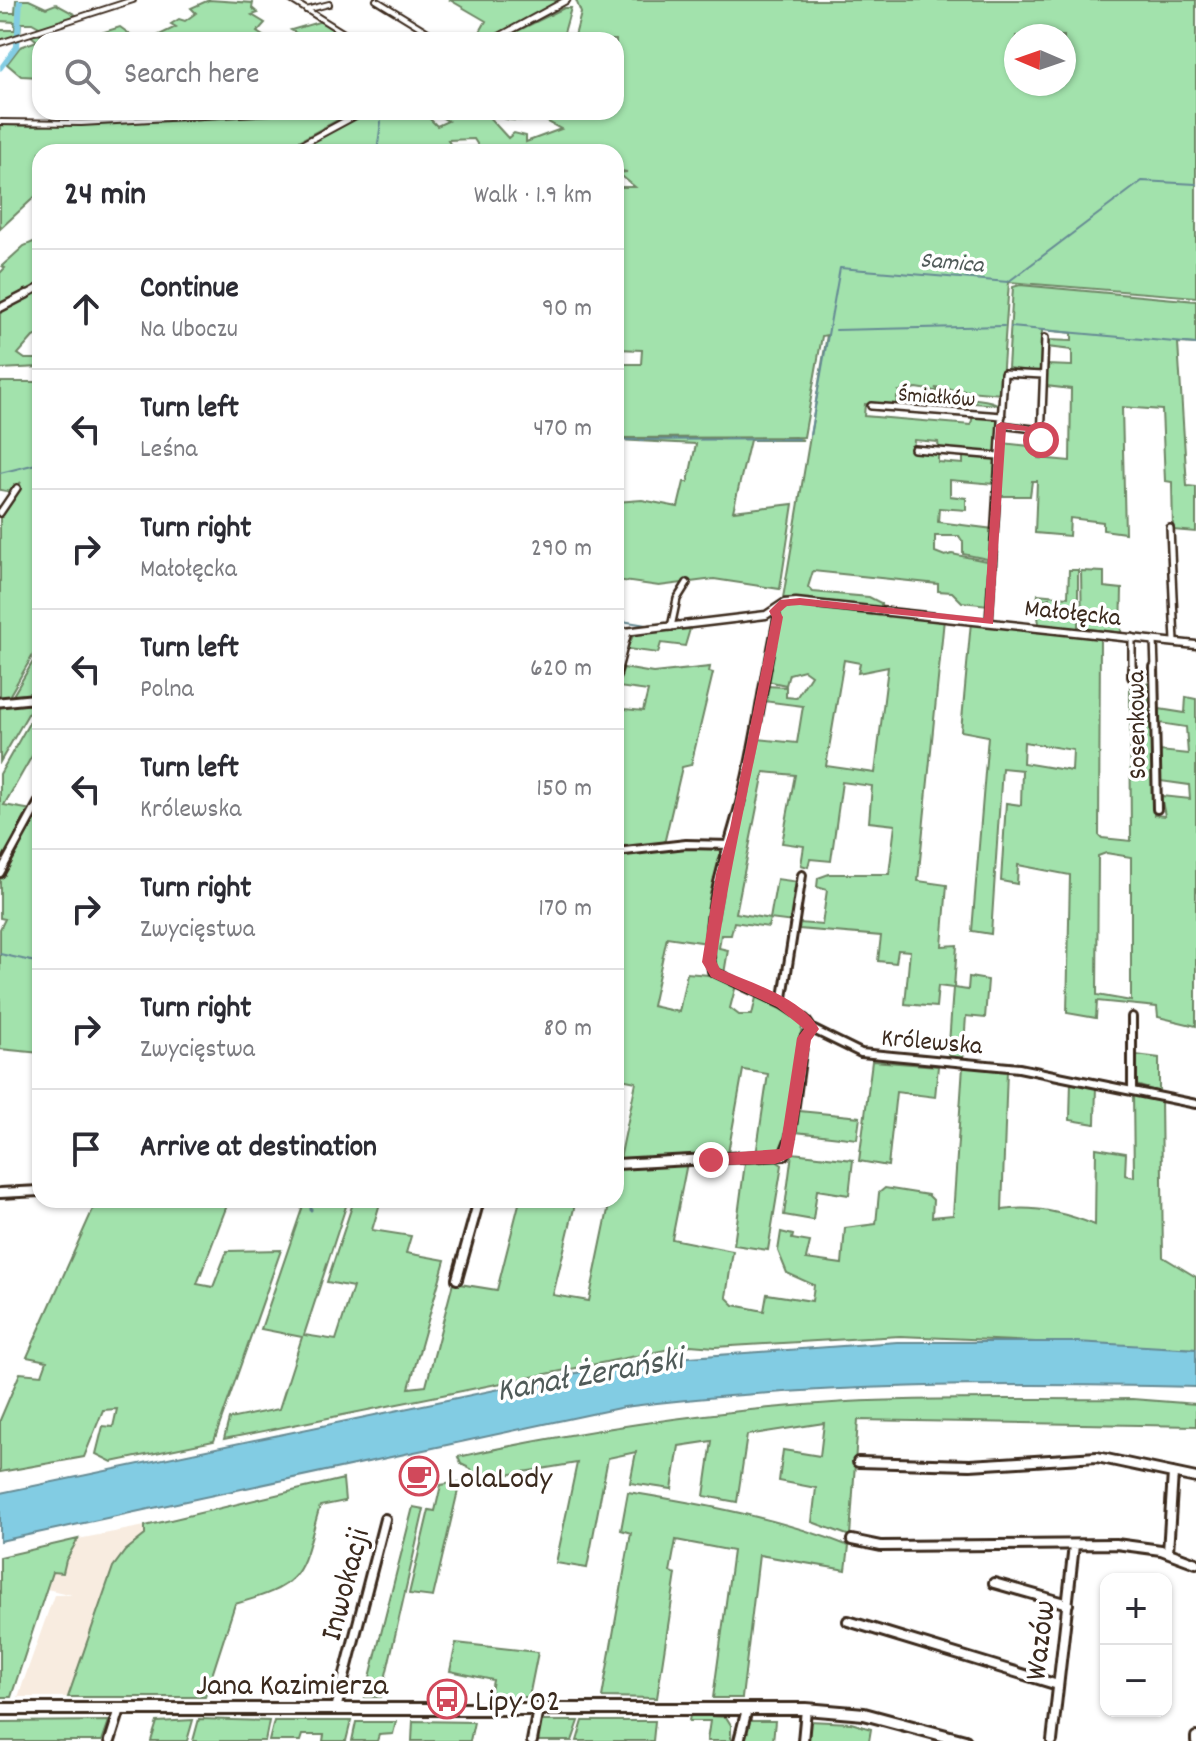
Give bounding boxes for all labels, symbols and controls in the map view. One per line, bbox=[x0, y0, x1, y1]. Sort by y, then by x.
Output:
north arrow bbox=[1004, 24, 1076, 96]
search box bbox=[32, 32, 624, 120]
icon: search bbox=[60, 54, 104, 98]
text: Search here bbox=[124, 55, 260, 98]
text: 24 min bbox=[64, 172, 146, 221]
text: Walk · 1.9 km bbox=[474, 178, 592, 215]
water label: Samica bbox=[919, 244, 987, 284]
text: Continue bbox=[140, 269, 239, 312]
icon: ahead bbox=[64, 287, 108, 331]
text: 90 m bbox=[542, 291, 592, 328]
text: Na Uboczu bbox=[140, 312, 238, 349]
street label: Śmiałków bbox=[897, 380, 976, 417]
text: Turn left bbox=[140, 389, 239, 432]
icon: left bbox=[64, 407, 108, 451]
text: 470 m bbox=[533, 411, 592, 448]
route start bbox=[1023, 422, 1059, 458]
text: Leśna bbox=[140, 432, 198, 469]
text: Turn right bbox=[140, 509, 251, 552]
icon: right bbox=[64, 527, 108, 571]
text: 290 m bbox=[531, 531, 592, 568]
text: Małołęcka bbox=[140, 552, 237, 589]
street label: Małołęcka bbox=[1023, 591, 1124, 638]
text: Turn left bbox=[140, 629, 239, 672]
icon: left bbox=[64, 647, 108, 691]
text: 620 m bbox=[530, 651, 592, 688]
street label: Sosenkowa bbox=[1119, 670, 1158, 780]
text: Polna bbox=[140, 672, 194, 709]
text: Turn left bbox=[140, 749, 239, 792]
icon: left bbox=[64, 767, 108, 811]
text: 150 m bbox=[536, 771, 592, 808]
text: Królewska bbox=[140, 792, 241, 829]
text: Turn right bbox=[140, 869, 251, 912]
icon: right bbox=[64, 887, 108, 931]
text: 170 m bbox=[538, 891, 592, 928]
text: Zwycięstwa bbox=[140, 912, 255, 949]
text: Turn right bbox=[140, 989, 251, 1032]
icon: right bbox=[64, 1007, 108, 1051]
text: 80 m bbox=[544, 1011, 592, 1048]
street label: Królewska bbox=[880, 1021, 985, 1066]
text: Zwycięstwa bbox=[140, 1032, 255, 1069]
icon: arrive bbox=[64, 1127, 108, 1171]
text: Arrive at destination bbox=[140, 1128, 377, 1171]
route end bbox=[693, 1142, 729, 1178]
water label: Kanał Żerański bbox=[493, 1336, 692, 1418]
cafe icon: LolaLody bbox=[398, 1455, 440, 1497]
place label: LolaLody bbox=[447, 1458, 553, 1504]
street label: Inwokacji bbox=[311, 1524, 385, 1647]
map controls bbox=[1100, 1573, 1172, 1717]
button: + bbox=[1100, 1573, 1172, 1645]
street label: Wazów bbox=[1015, 1598, 1071, 1683]
button: − bbox=[1100, 1645, 1172, 1717]
street label: Jana Kazimierza bbox=[196, 1665, 389, 1711]
bus stop icon: Lipy 02 bbox=[426, 1678, 468, 1720]
place label: Lipy 02 bbox=[475, 1681, 560, 1727]

